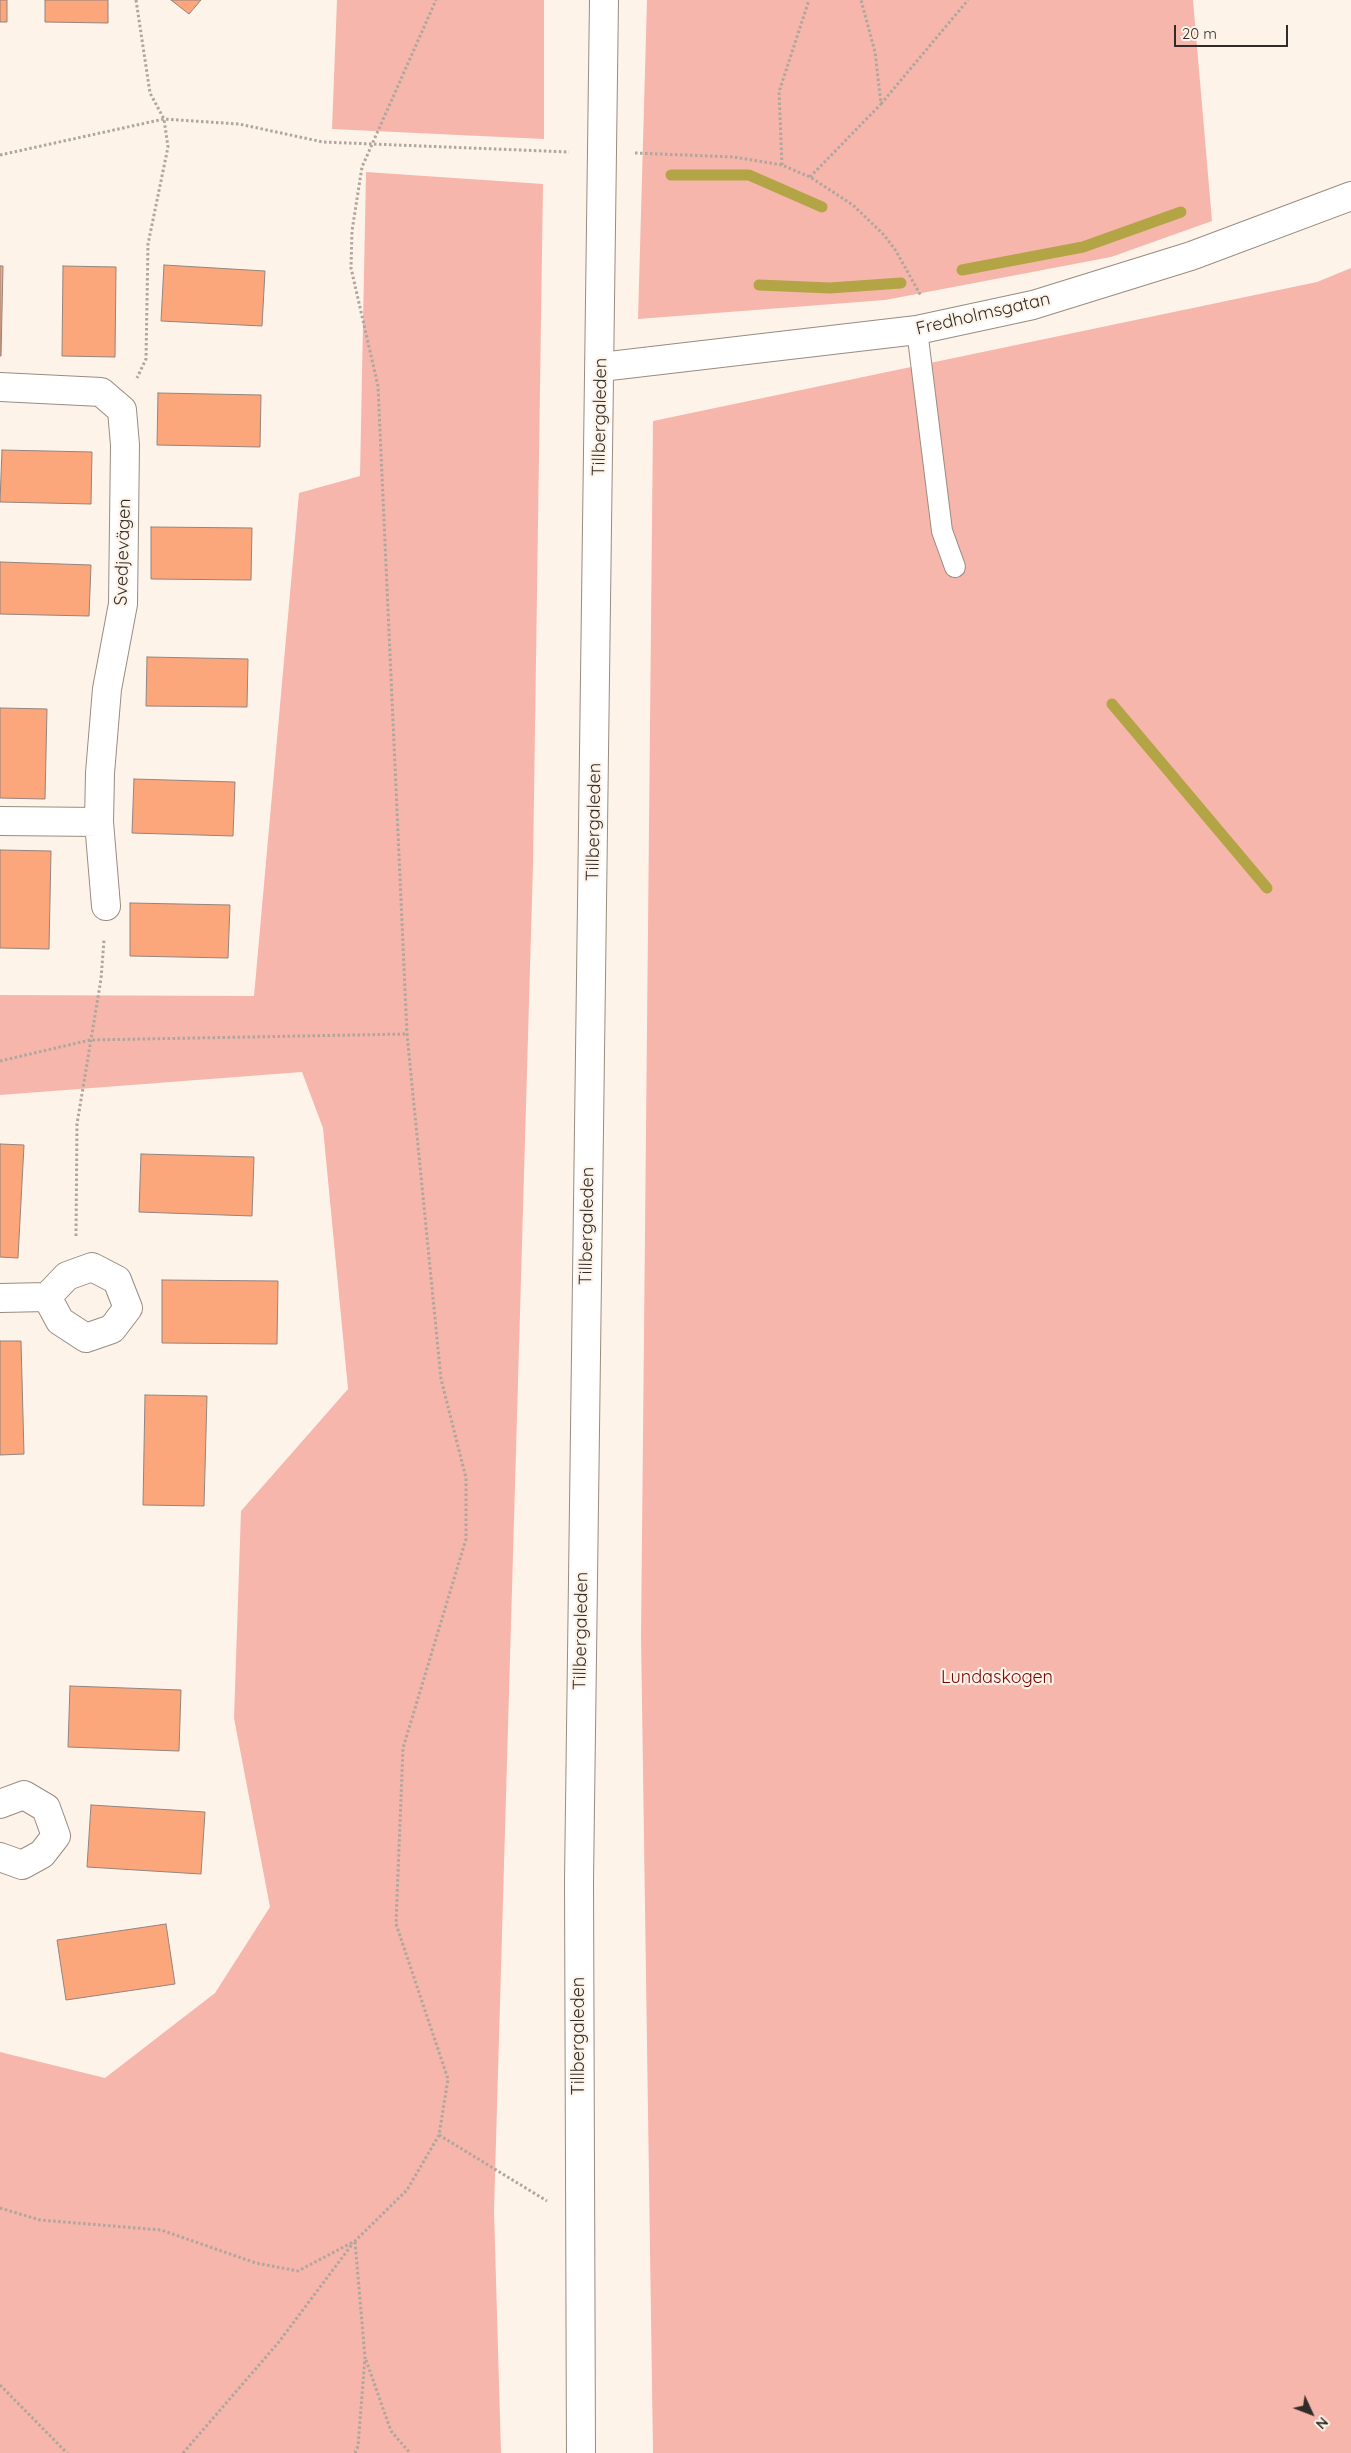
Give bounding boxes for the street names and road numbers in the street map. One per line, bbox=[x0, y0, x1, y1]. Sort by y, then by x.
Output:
street label: Fredholmsgatan bbox=[914, 288, 1052, 340]
street label: Tillbergaleden bbox=[588, 358, 612, 476]
street label: Svedjevägen bbox=[110, 498, 136, 606]
street label: Tillbergaleden bbox=[582, 763, 606, 881]
street label: Tillbergaleden bbox=[575, 1167, 599, 1285]
street label: Tillbergaleden bbox=[569, 1572, 593, 1690]
street label: Tillbergaleden bbox=[568, 1977, 590, 2095]

